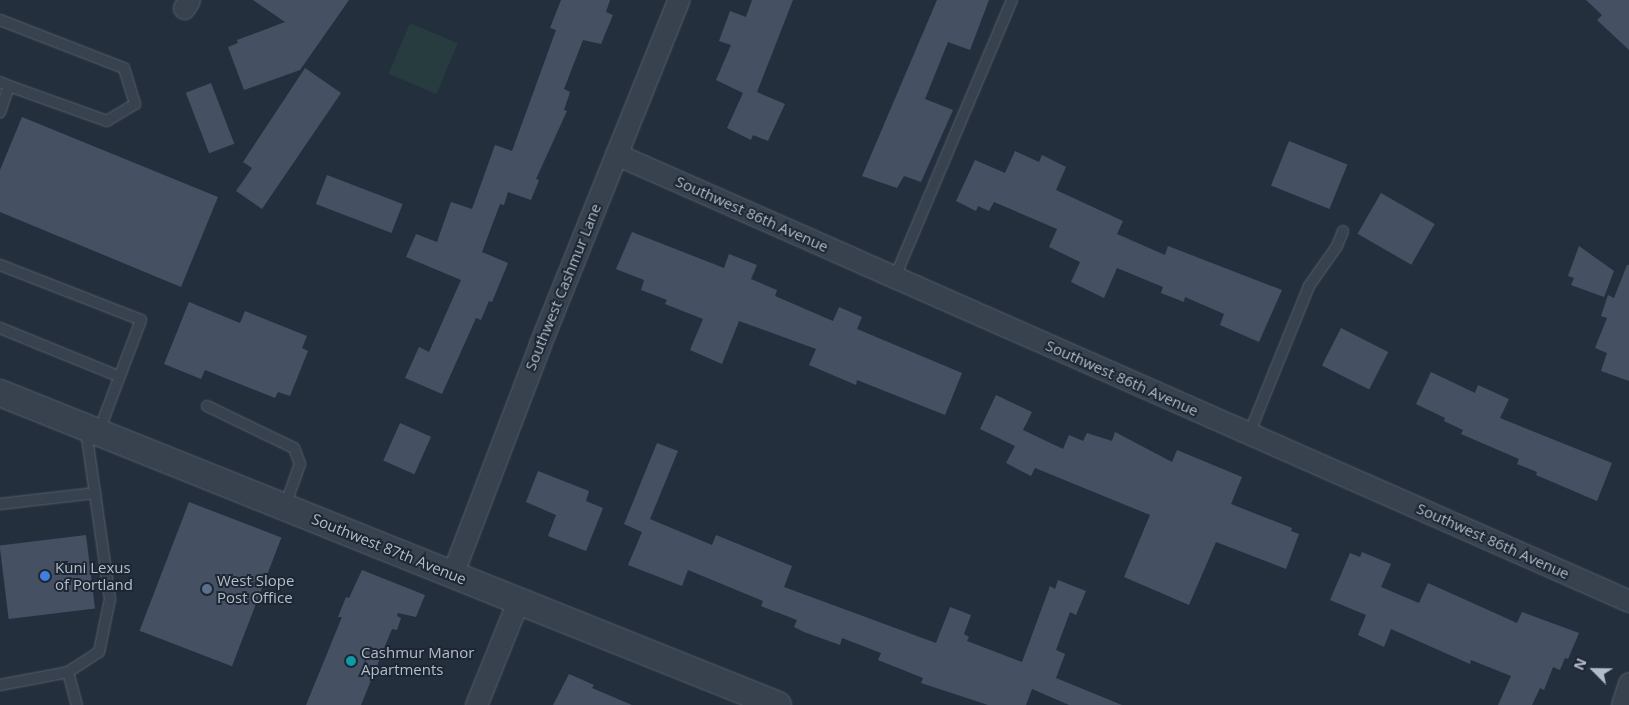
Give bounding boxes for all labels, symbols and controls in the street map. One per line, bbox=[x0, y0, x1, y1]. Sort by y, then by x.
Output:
street label: Southwest 86th Avenue bbox=[673, 172, 831, 256]
street label: Southwest Cashmur Lane bbox=[521, 201, 605, 373]
street label: Southwest 86th Avenue bbox=[1043, 336, 1201, 420]
street label: Southwest 86th Avenue bbox=[1414, 499, 1572, 583]
street label: Southwest 87th Avenue bbox=[309, 510, 469, 588]
place label: Kuni Lexus of Portland bbox=[55, 558, 133, 593]
marker: Kuni Lexus of Portland bbox=[39, 570, 51, 582]
place label: West Slope Post Office bbox=[217, 571, 294, 606]
marker: West Slope Post Office bbox=[201, 583, 213, 595]
place label: Cashmur Manor Apartments bbox=[361, 643, 474, 678]
north arrow bbox=[1569, 645, 1619, 695]
marker: Cashmur Manor Apartments bbox=[345, 655, 357, 667]
text: N bbox=[1569, 655, 1591, 673]

